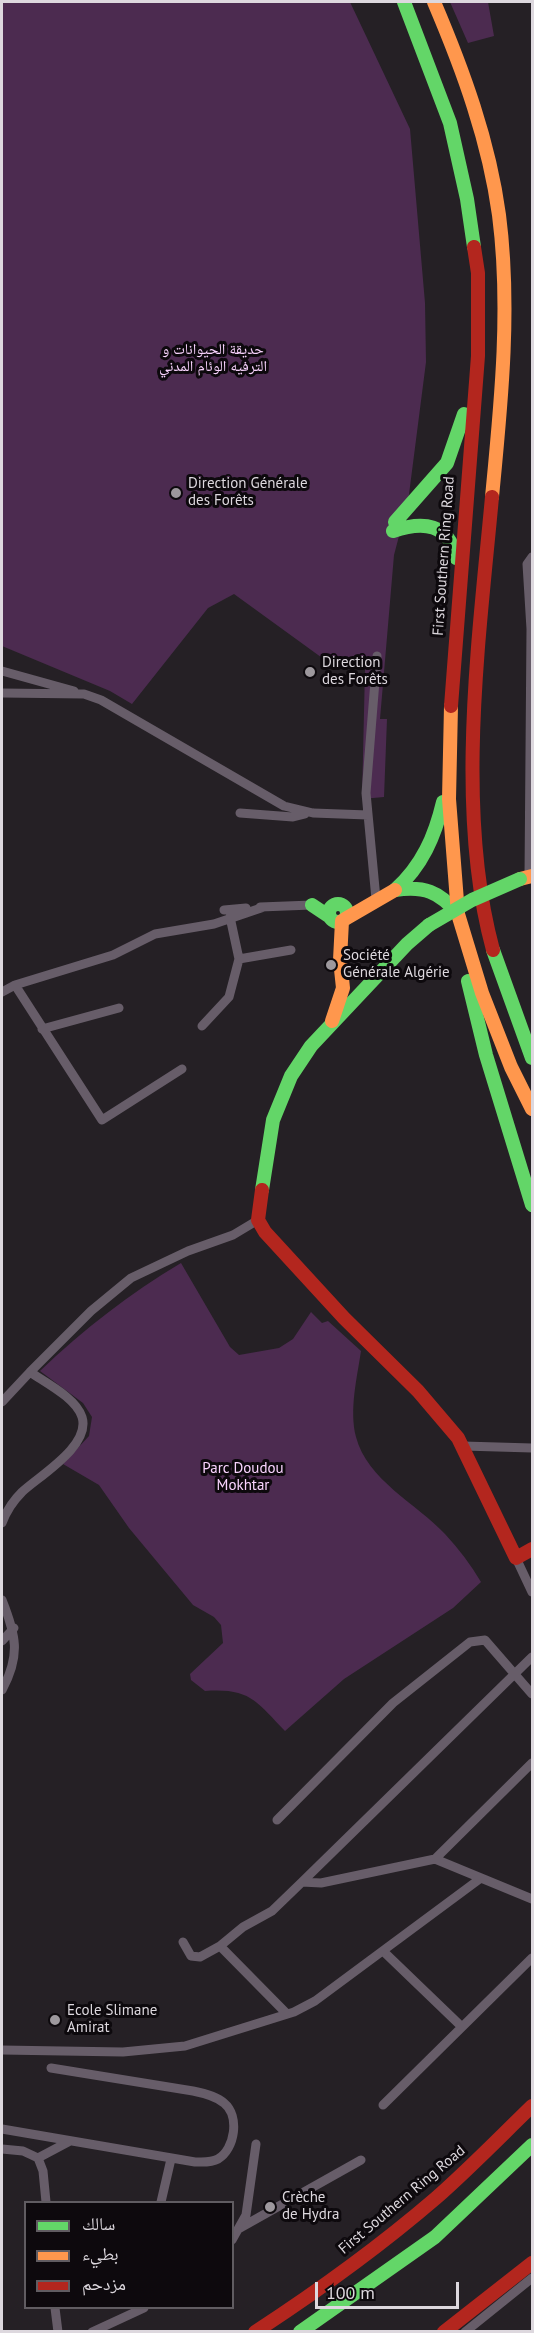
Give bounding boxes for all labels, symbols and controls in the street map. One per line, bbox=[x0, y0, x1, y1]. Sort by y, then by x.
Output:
park label: حديقة الحيوانات و الترفيه الوئام المدني bbox=[159, 341, 267, 376]
place label: Direction Générale des Forêts bbox=[188, 475, 308, 510]
street label: First Southern Ring Road bbox=[429, 476, 459, 636]
marker: Direction Générale des Forêts bbox=[169, 486, 183, 500]
place label: Direction des Forêts bbox=[322, 654, 388, 689]
marker: Direction des Forêts bbox=[303, 665, 317, 679]
place label: Société Générale Algérie bbox=[343, 947, 450, 982]
marker: Société Générale Algérie bbox=[324, 958, 338, 972]
park label: Parc Doudou Mokhtar bbox=[202, 1460, 284, 1495]
place label: Ecole Slimane Amirat bbox=[67, 2002, 157, 2037]
marker: Ecole Slimane Amirat bbox=[48, 2013, 62, 2027]
street label: First Southern Ring Road bbox=[335, 2142, 469, 2258]
place label: Crèche de Hydra bbox=[282, 2189, 339, 2224]
marker: Crèche de Hydra bbox=[263, 2200, 277, 2214]
legend bbox=[24, 2201, 234, 2309]
text: سالك bbox=[82, 2212, 115, 2235]
text: بطيء bbox=[82, 2242, 119, 2265]
scale bar bbox=[318, 2270, 462, 2308]
text: مزدحم bbox=[82, 2272, 126, 2295]
text: 100 m bbox=[326, 2281, 375, 2304]

